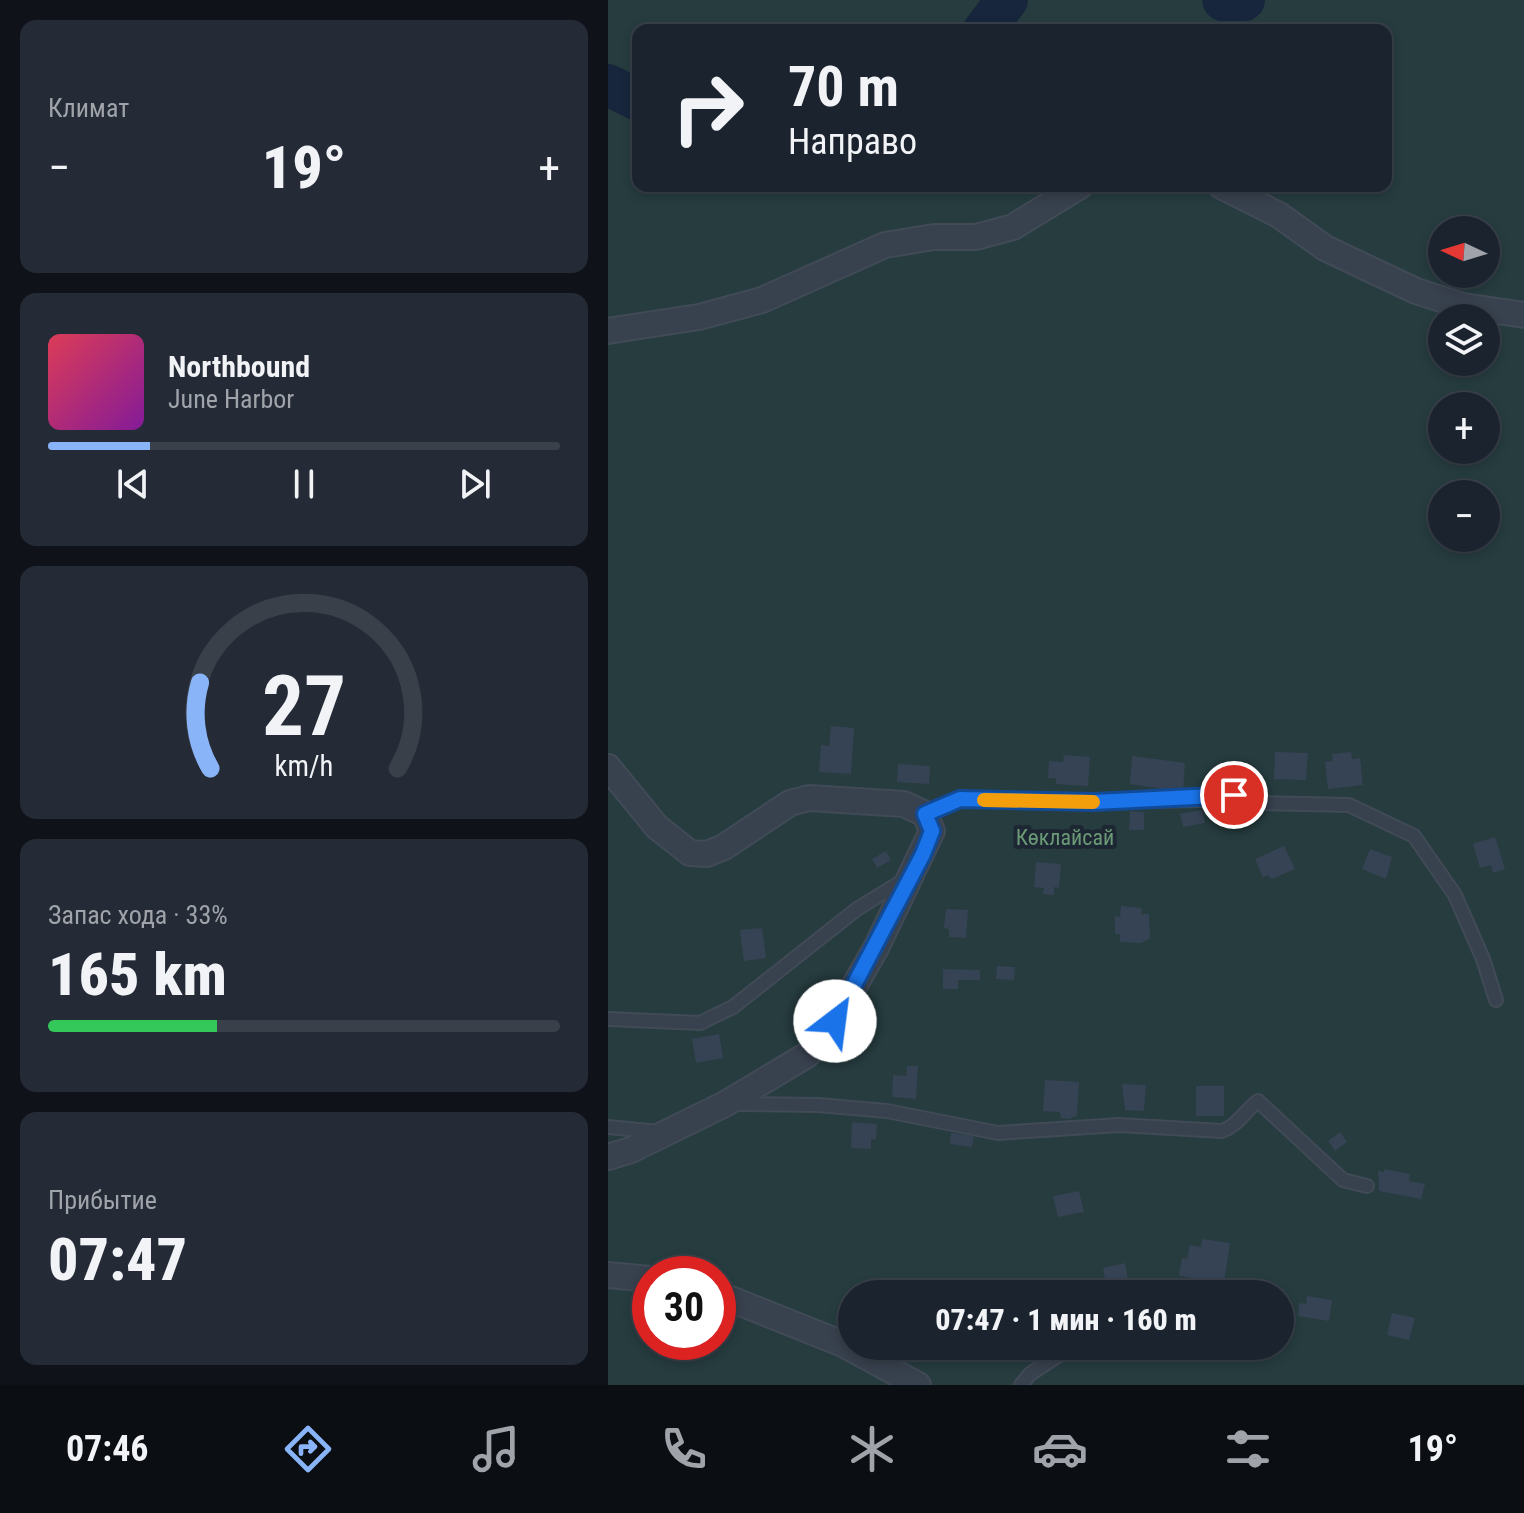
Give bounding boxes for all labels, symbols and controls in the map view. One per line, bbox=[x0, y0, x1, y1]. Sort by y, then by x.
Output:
text: 70 m bbox=[788, 54, 899, 120]
icon: right bbox=[656, 56, 760, 160]
text: Климат bbox=[48, 93, 129, 123]
text: Направо bbox=[788, 121, 917, 163]
text: 19° bbox=[262, 132, 346, 203]
text: − bbox=[48, 142, 70, 194]
text: + bbox=[538, 142, 560, 194]
north arrow bbox=[1428, 216, 1500, 288]
map controls bbox=[1428, 216, 1500, 552]
button: layers bbox=[1428, 304, 1500, 376]
text: Northbound bbox=[168, 349, 310, 384]
text: June Harbor bbox=[168, 384, 294, 414]
button: + bbox=[1428, 392, 1500, 464]
icon: previous bbox=[111, 462, 155, 506]
icon: pause bbox=[282, 462, 326, 506]
icon: next bbox=[453, 462, 497, 506]
button: − bbox=[1428, 480, 1500, 552]
text: 27 bbox=[262, 657, 346, 754]
text: km/h bbox=[275, 749, 333, 783]
pin bbox=[1200, 761, 1268, 829]
icon: arrive bbox=[1212, 773, 1256, 817]
park label: Көклайсай bbox=[1016, 825, 1114, 850]
text: Запас хода · 33% bbox=[48, 900, 228, 930]
text: 165 km bbox=[48, 939, 227, 1010]
position arrow bbox=[793, 979, 877, 1063]
text: Прибытие bbox=[48, 1185, 157, 1215]
text: 07:47 bbox=[48, 1224, 187, 1295]
speed limit sign: 30 bbox=[632, 1256, 736, 1360]
text: 07:47 · 1 мин · 160 m bbox=[935, 1302, 1197, 1337]
icon: directions bbox=[280, 1421, 336, 1477]
icon: music bbox=[468, 1421, 524, 1477]
icon: phone bbox=[656, 1421, 712, 1477]
icon: climate bbox=[844, 1421, 900, 1477]
icon: car bbox=[1032, 1421, 1088, 1477]
icon: filters bbox=[1220, 1421, 1276, 1477]
text: 07:46 bbox=[66, 1428, 149, 1470]
text: 19° bbox=[1408, 1428, 1458, 1470]

